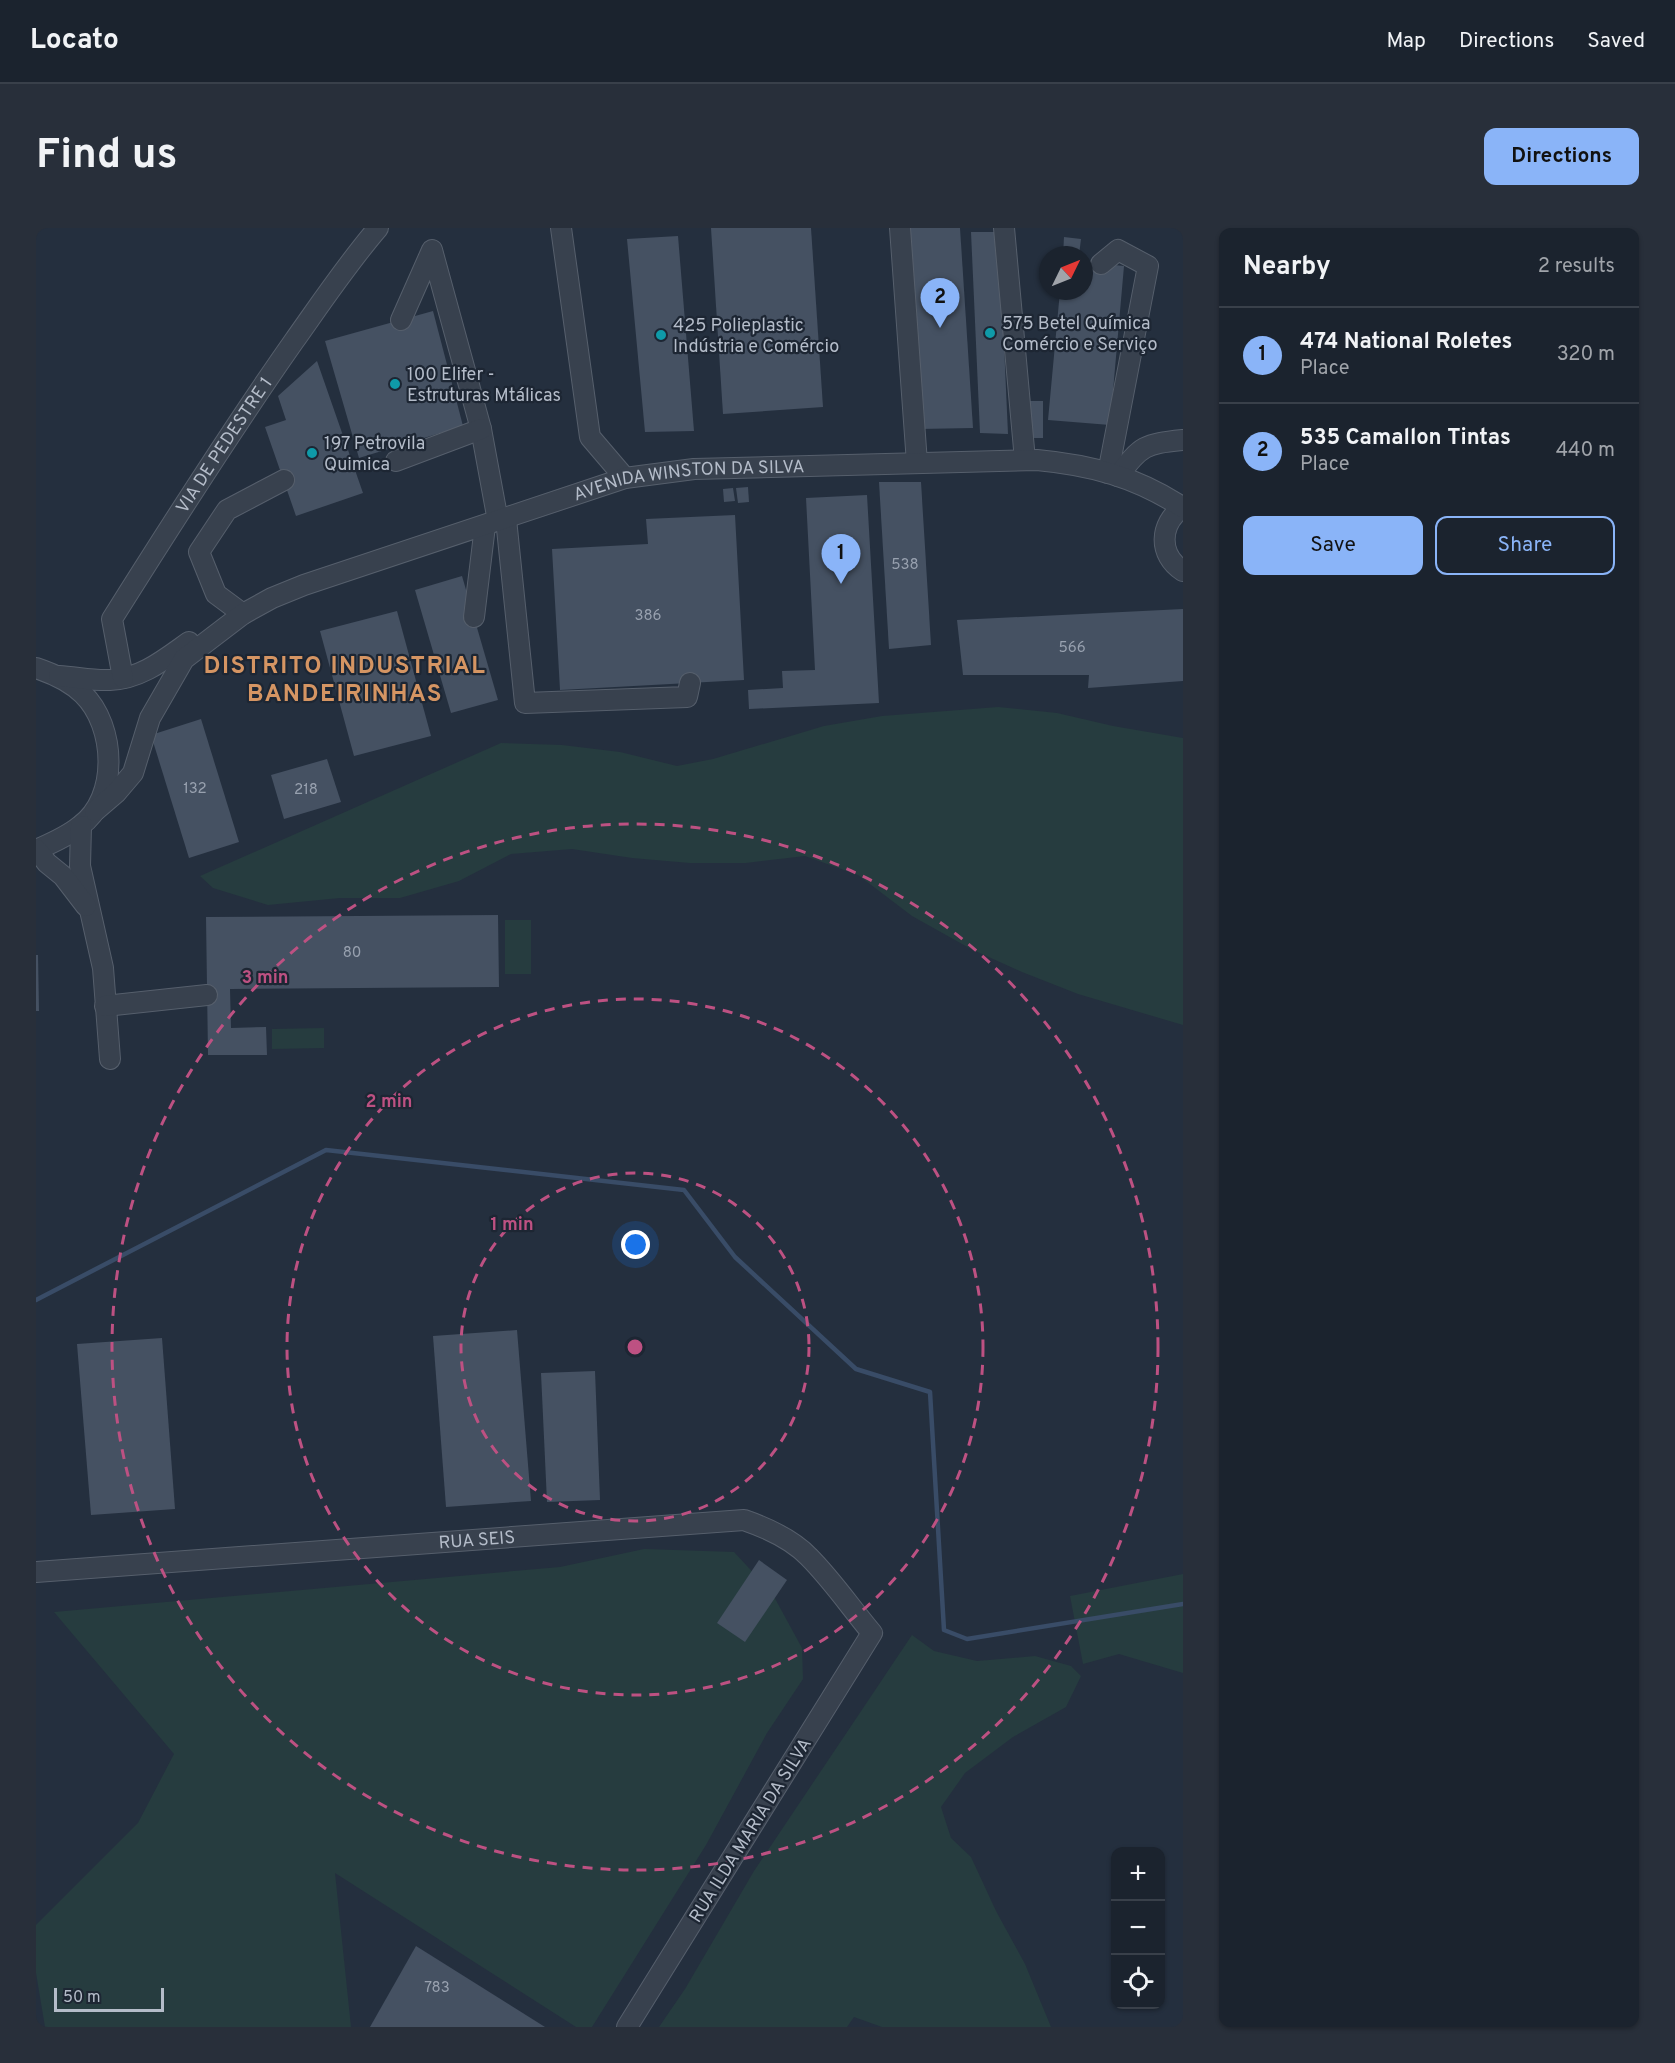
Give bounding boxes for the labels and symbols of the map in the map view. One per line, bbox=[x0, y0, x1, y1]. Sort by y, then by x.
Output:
north arrow bbox=[1039, 246, 1093, 300]
pin: 2 bbox=[920, 279, 960, 328]
place label: 575 Betel Química Comércio e Serviço bbox=[1002, 313, 1158, 357]
place label: 425 Polieplastic Indústria e Comércio bbox=[673, 315, 839, 359]
marker: 575 Betel Química Comércio e Serviço bbox=[983, 326, 997, 340]
marker: 425 Polieplastic Indústria e Comércio bbox=[654, 328, 668, 342]
place label: 100 Elifer - Estruturas Mtálicas bbox=[407, 364, 561, 408]
street label: VIA DE PEDESTRE 1 bbox=[172, 373, 279, 518]
marker: 100 Elifer - Estruturas Mtálicas bbox=[388, 377, 402, 391]
place label: 197 Petrovila Quimica bbox=[324, 433, 425, 477]
marker: 197 Petrovila Quimica bbox=[305, 446, 319, 460]
street label: AVENIDA WINSTON DA SILVA bbox=[571, 456, 805, 507]
pin: 1 bbox=[822, 534, 860, 584]
house number: 538 bbox=[891, 556, 919, 575]
house number: 386 bbox=[634, 607, 662, 626]
house number: 566 bbox=[1058, 639, 1086, 658]
district label: DISTRITO INDUSTRIAL BANDEIRINHAS bbox=[204, 652, 486, 710]
house number: 132 bbox=[183, 780, 207, 799]
house number: 218 bbox=[294, 781, 318, 800]
house number: 80 bbox=[343, 944, 361, 963]
text: 3 min bbox=[242, 967, 288, 990]
text: 2 min bbox=[365, 1091, 413, 1114]
text: 1 min bbox=[490, 1214, 534, 1237]
your location bbox=[621, 1230, 650, 1259]
centre of rings bbox=[625, 1337, 645, 1357]
street label: RUA SEIS bbox=[438, 1527, 516, 1555]
street label: RUA ILDA MARIA DA SILVA bbox=[685, 1734, 818, 1927]
house number: 783 bbox=[424, 1979, 450, 1998]
scale bar bbox=[54, 1985, 164, 2012]

